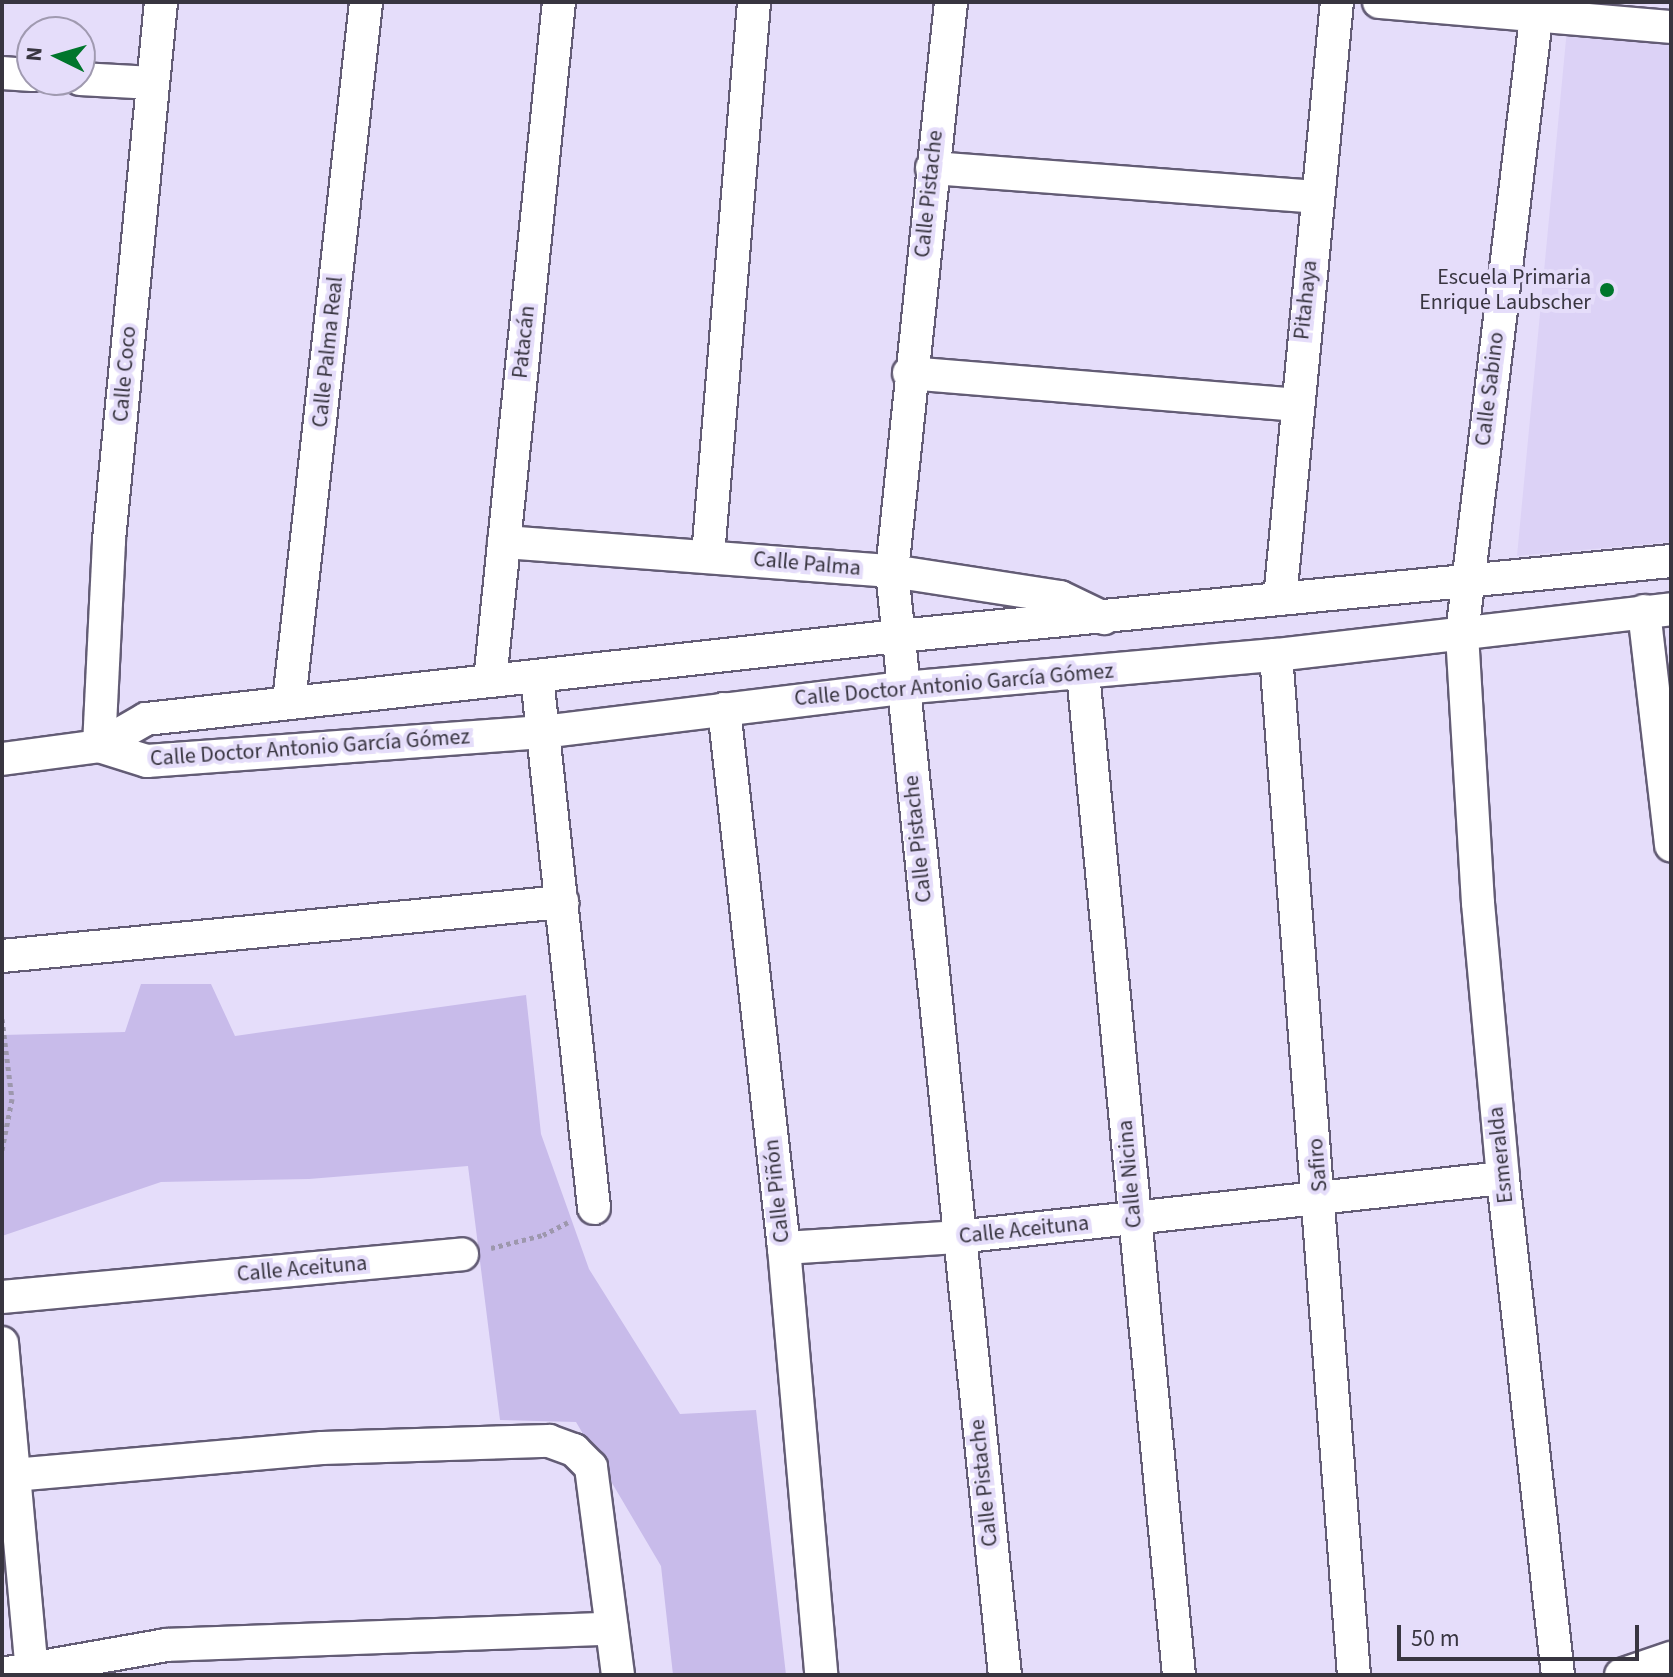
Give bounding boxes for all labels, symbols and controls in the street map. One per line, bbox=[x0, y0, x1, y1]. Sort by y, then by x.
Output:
north arrow bbox=[16, 16, 96, 96]
text: N bbox=[18, 45, 51, 63]
street label: Calle Pistache bbox=[909, 129, 949, 259]
street label: Pitahaya bbox=[1289, 259, 1323, 341]
place label: Escuela Primaria Enrique Laubscher bbox=[1419, 264, 1591, 316]
street label: Calle Palma Real bbox=[307, 275, 349, 429]
marker: Escuela Primaria Enrique Laubscher bbox=[1598, 281, 1616, 299]
street label: Patacán bbox=[507, 304, 541, 380]
street label: Calle Coco bbox=[108, 325, 142, 423]
street label: Calle Sabino bbox=[1470, 331, 1510, 447]
street label: Calle Palma bbox=[752, 546, 862, 582]
street label: Calle Doctor Antonio García Gómez bbox=[793, 658, 1115, 712]
street label: Calle Doctor Antonio García Gómez bbox=[149, 724, 471, 772]
street label: Calle Pistache bbox=[898, 774, 938, 904]
street label: Esmeralda bbox=[1483, 1105, 1519, 1205]
street label: Calle Nicina bbox=[1112, 1119, 1148, 1229]
street label: Safiro bbox=[1302, 1137, 1334, 1193]
street label: Calle Piñón bbox=[758, 1138, 796, 1244]
street label: Calle Aceituna bbox=[958, 1210, 1090, 1250]
street label: Calle Aceituna bbox=[236, 1250, 368, 1288]
street label: Calle Pistache bbox=[964, 1418, 1004, 1548]
scale bar bbox=[1401, 1609, 1643, 1659]
text: 50 m bbox=[1411, 1621, 1460, 1656]

